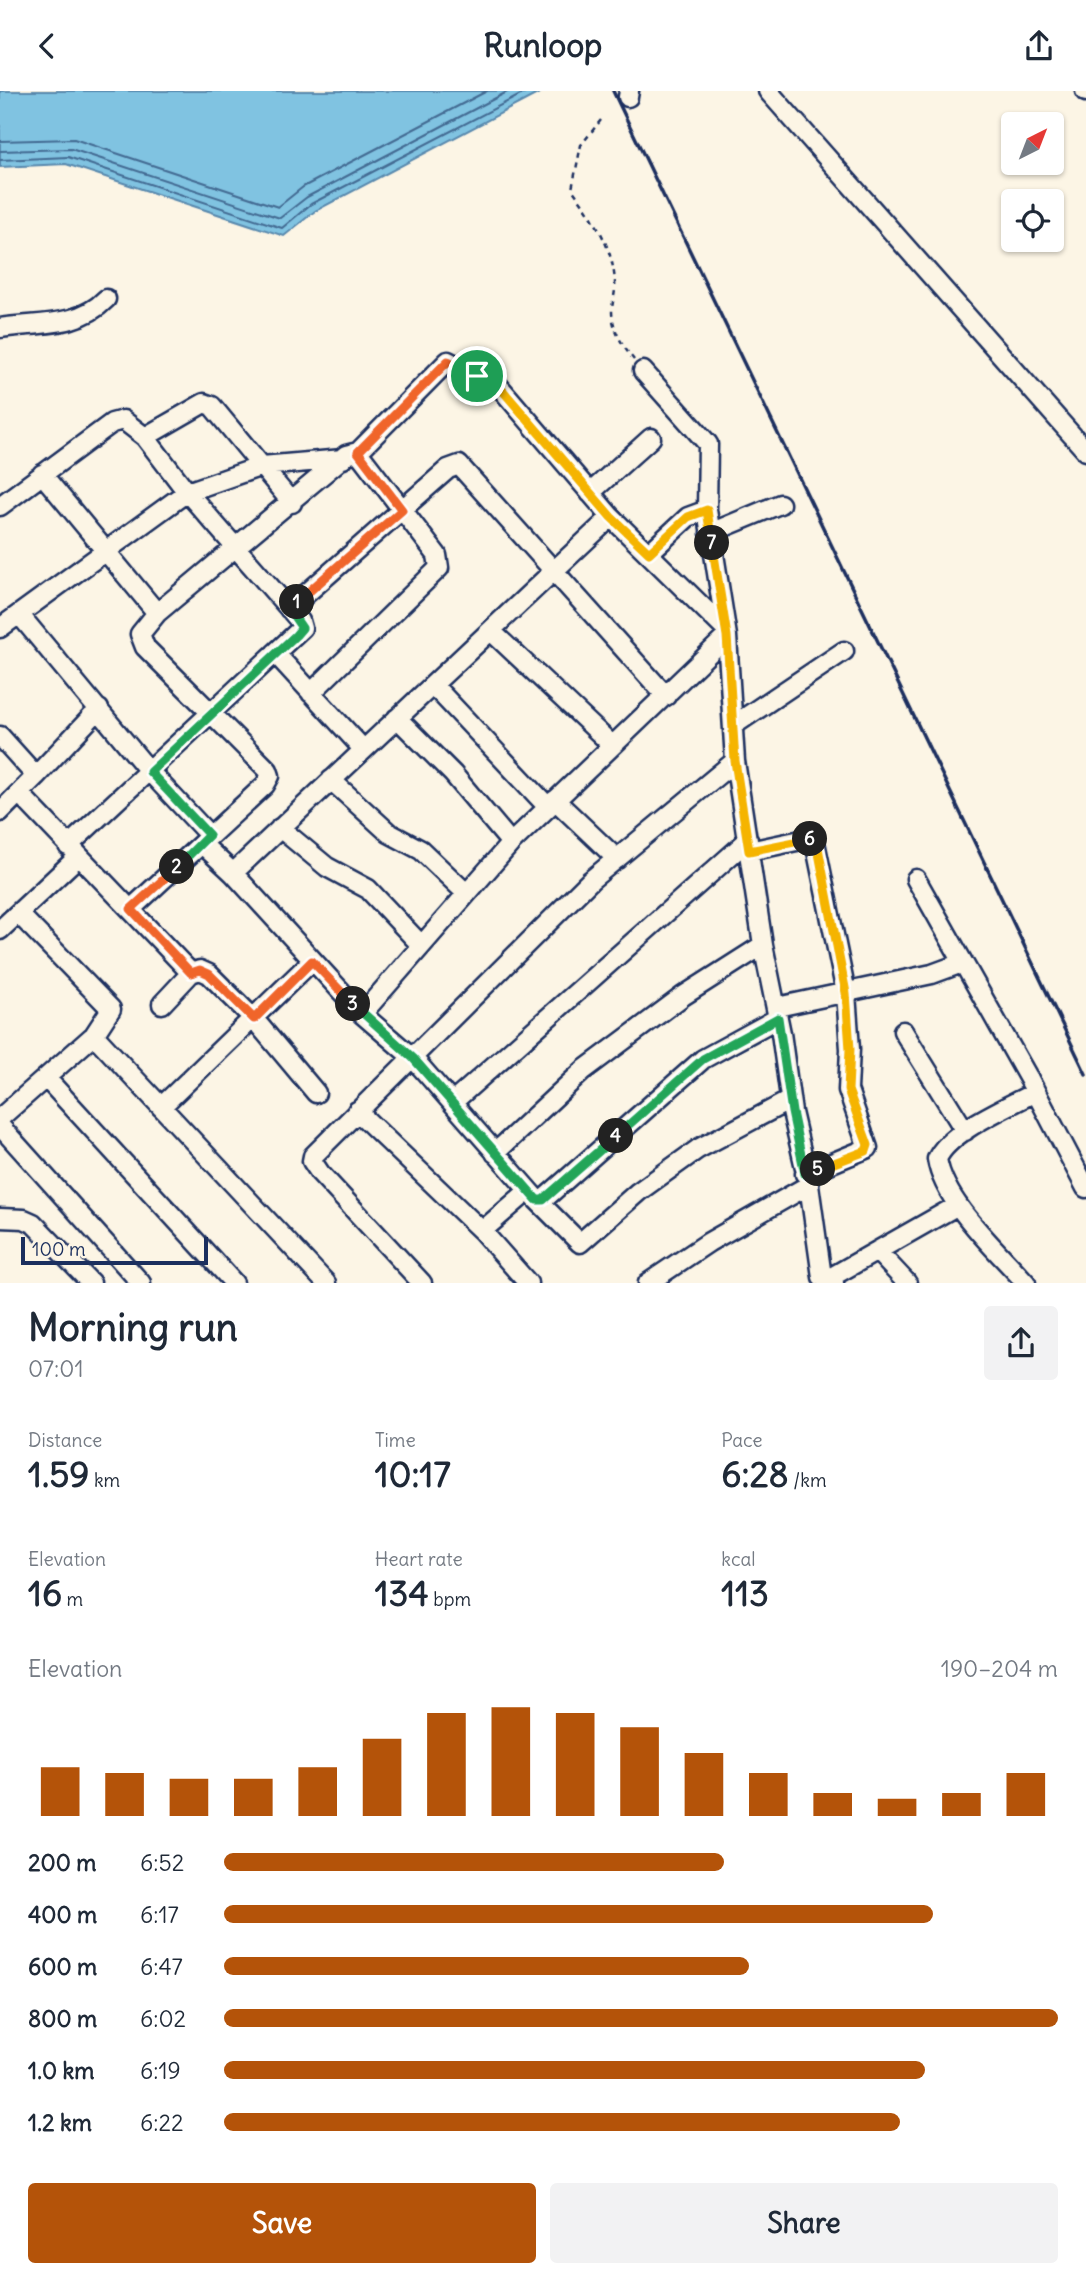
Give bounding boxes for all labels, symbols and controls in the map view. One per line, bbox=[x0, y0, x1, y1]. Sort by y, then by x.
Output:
text: Runloop bbox=[484, 25, 602, 66]
icon: back bbox=[28, 27, 66, 65]
icon: share bbox=[1020, 27, 1058, 65]
north arrow bbox=[1001, 112, 1064, 175]
map controls bbox=[1001, 112, 1064, 252]
button: locate bbox=[1001, 189, 1064, 252]
pin bbox=[447, 346, 507, 406]
icon: arrive bbox=[458, 357, 496, 395]
pin: 7 bbox=[694, 525, 730, 561]
text: 7 bbox=[707, 530, 716, 554]
pin: 1 bbox=[280, 585, 314, 619]
text: 1 bbox=[293, 589, 300, 613]
pin: 6 bbox=[792, 821, 828, 857]
text: 6 bbox=[804, 826, 815, 850]
pin: 2 bbox=[160, 849, 194, 885]
text: 2 bbox=[171, 854, 182, 878]
pin: 3 bbox=[336, 986, 370, 1021]
text: 3 bbox=[347, 991, 358, 1015]
pin: 4 bbox=[598, 1119, 634, 1153]
text: 4 bbox=[610, 1123, 621, 1147]
pin: 5 bbox=[800, 1151, 836, 1187]
text: 5 bbox=[812, 1156, 823, 1180]
scale bar bbox=[21, 1234, 208, 1266]
text: 100 m bbox=[32, 1237, 86, 1261]
text: Morning run bbox=[28, 1304, 238, 1351]
button: share bbox=[984, 1306, 1058, 1380]
text: 07:01 bbox=[28, 1354, 84, 1383]
text: Distance bbox=[28, 1428, 102, 1452]
text: Time bbox=[375, 1428, 416, 1452]
text: Pace bbox=[721, 1428, 763, 1452]
text: 1.59 bbox=[28, 1452, 89, 1496]
text: 10:17 bbox=[375, 1452, 451, 1496]
text: 6:28 bbox=[721, 1452, 789, 1496]
text: km bbox=[89, 1468, 120, 1492]
text: /km bbox=[789, 1468, 827, 1492]
text: Elevation bbox=[28, 1547, 106, 1571]
text: Heart rate bbox=[375, 1547, 463, 1571]
text: kcal bbox=[721, 1547, 756, 1571]
text: 16 bbox=[28, 1571, 62, 1615]
text: 134 bbox=[375, 1571, 429, 1615]
text: 113 bbox=[721, 1571, 769, 1615]
text: m bbox=[62, 1587, 83, 1611]
text: bpm bbox=[429, 1587, 471, 1611]
text: Elevation bbox=[28, 1654, 122, 1683]
text: 190–204 m bbox=[941, 1654, 1058, 1683]
text: 200 m bbox=[28, 1848, 97, 1877]
text: 6:52 bbox=[140, 1848, 184, 1877]
text: 400 m bbox=[28, 1900, 97, 1929]
text: 6:17 bbox=[140, 1900, 179, 1929]
text: 600 m bbox=[28, 1952, 97, 1981]
text: 6:47 bbox=[140, 1952, 183, 1981]
text: 800 m bbox=[28, 2004, 97, 2033]
text: 6:02 bbox=[140, 2004, 186, 2033]
text: 1.0 km bbox=[28, 2056, 94, 2085]
text: 6:19 bbox=[140, 2056, 181, 2085]
text: 1.2 km bbox=[28, 2108, 92, 2137]
text: 6:22 bbox=[140, 2108, 184, 2137]
button: Save bbox=[28, 2183, 536, 2263]
button: Share bbox=[550, 2183, 1058, 2263]

